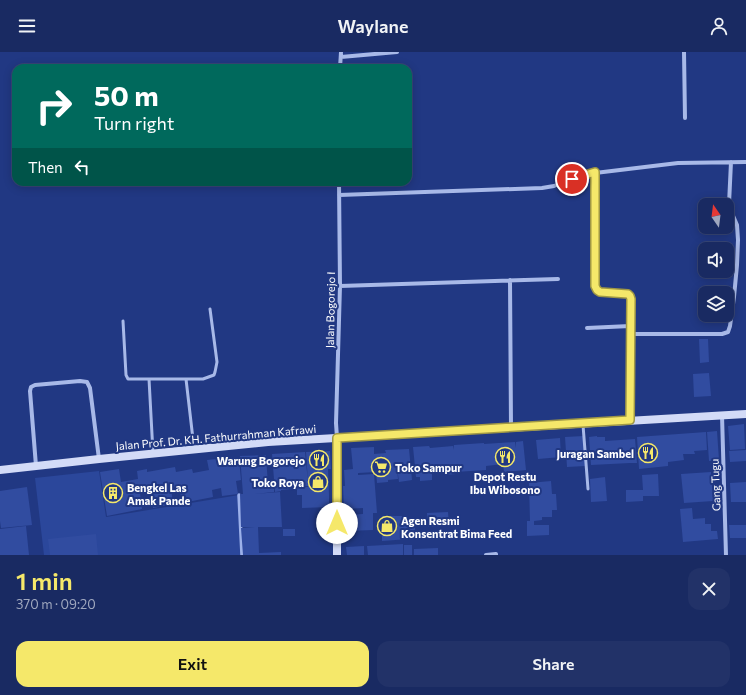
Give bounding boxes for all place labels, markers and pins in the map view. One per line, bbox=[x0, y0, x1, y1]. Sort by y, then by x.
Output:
pin bbox=[555, 162, 589, 196]
restaurant icon: Juragan Sambel bbox=[637, 442, 659, 464]
restaurant icon: Depot Restu Ibu Wibosono bbox=[494, 446, 516, 468]
place label: Juragan Sambel bbox=[556, 447, 634, 461]
restaurant icon: Warung Bogorejo bbox=[308, 449, 330, 471]
place label: Warung Bogorejo bbox=[217, 454, 305, 467]
supermarket icon: Toko Sampur bbox=[370, 456, 392, 478]
place label: Toko Sampur bbox=[395, 461, 462, 474]
place label: Depot Restu Ibu Wibosono bbox=[470, 470, 541, 496]
shop icon: Toko Roya bbox=[307, 471, 329, 493]
place label: Toko Roya bbox=[251, 476, 304, 489]
place label: Bengkel Las Amak Pande bbox=[127, 481, 190, 507]
building icon: Bengkel Las Amak Pande bbox=[102, 482, 124, 504]
place label: Agen Resmi Konsentrat Bima Feed bbox=[401, 514, 512, 540]
shop icon: Agen Resmi Konsentrat Bima Feed bbox=[376, 515, 398, 537]

